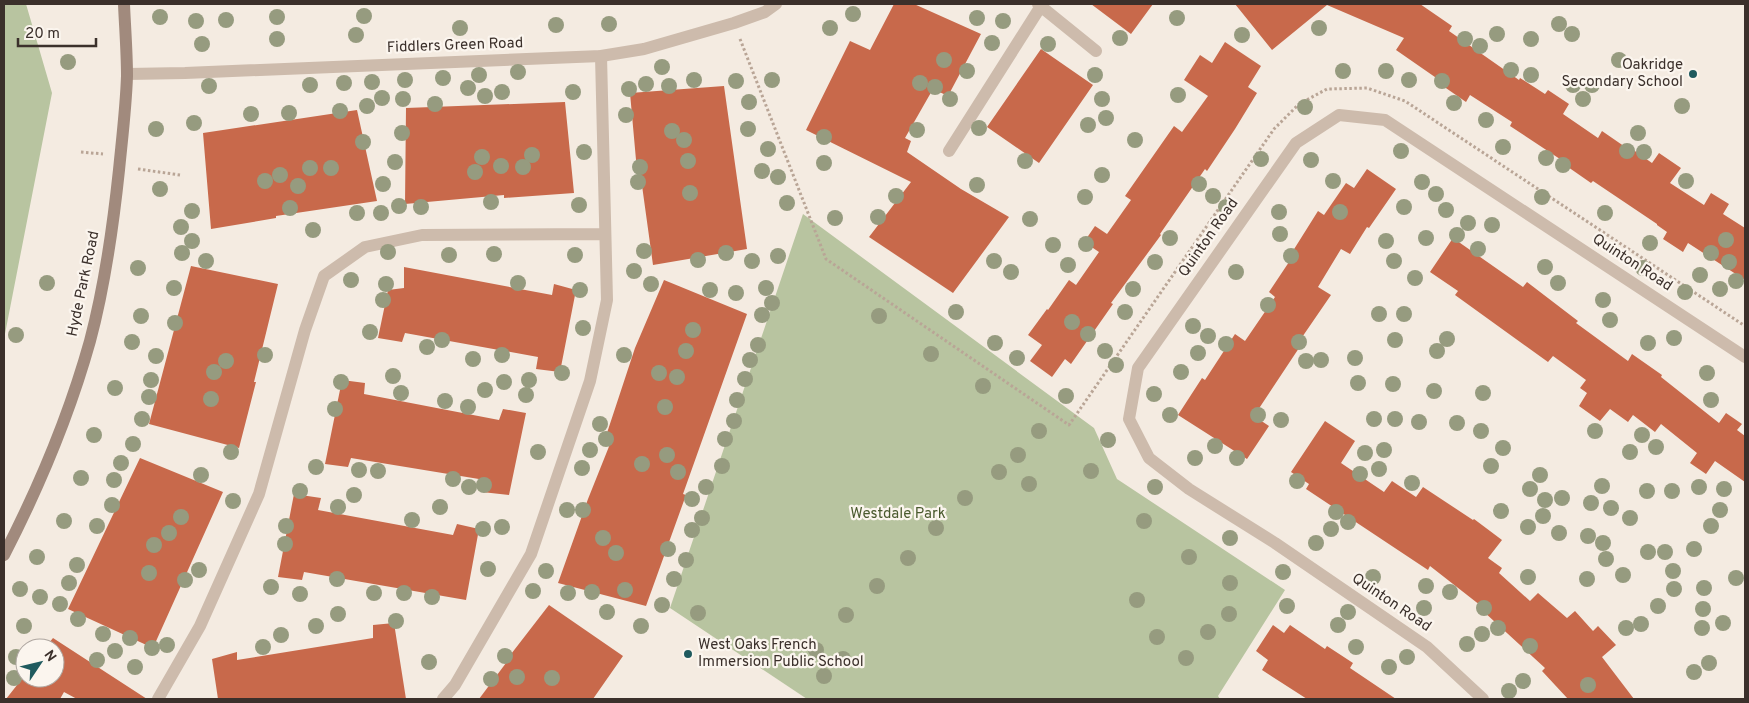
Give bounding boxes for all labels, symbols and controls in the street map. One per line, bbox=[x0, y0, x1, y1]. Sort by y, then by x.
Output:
scale bar bbox=[18, 15, 95, 47]
text: 20 m bbox=[25, 25, 60, 44]
street label: Fiddlers Green Road bbox=[386, 34, 524, 58]
place label: Oakridge Secondary School bbox=[1562, 56, 1683, 92]
marker: Oakridge Secondary School bbox=[1687, 68, 1699, 80]
street label: Quinton Road bbox=[1175, 195, 1243, 281]
street label: Hyde Park Road bbox=[64, 229, 104, 339]
street label: Quinton Road bbox=[1588, 230, 1676, 296]
park label: Westdale Park bbox=[850, 505, 946, 524]
street label: Quinton Road bbox=[1348, 569, 1434, 637]
place label: West Oaks French Immersion Public School bbox=[698, 636, 864, 672]
north arrow bbox=[15, 638, 65, 688]
text: N bbox=[40, 647, 59, 665]
marker: West Oaks French Immersion Public School bbox=[682, 648, 694, 660]

